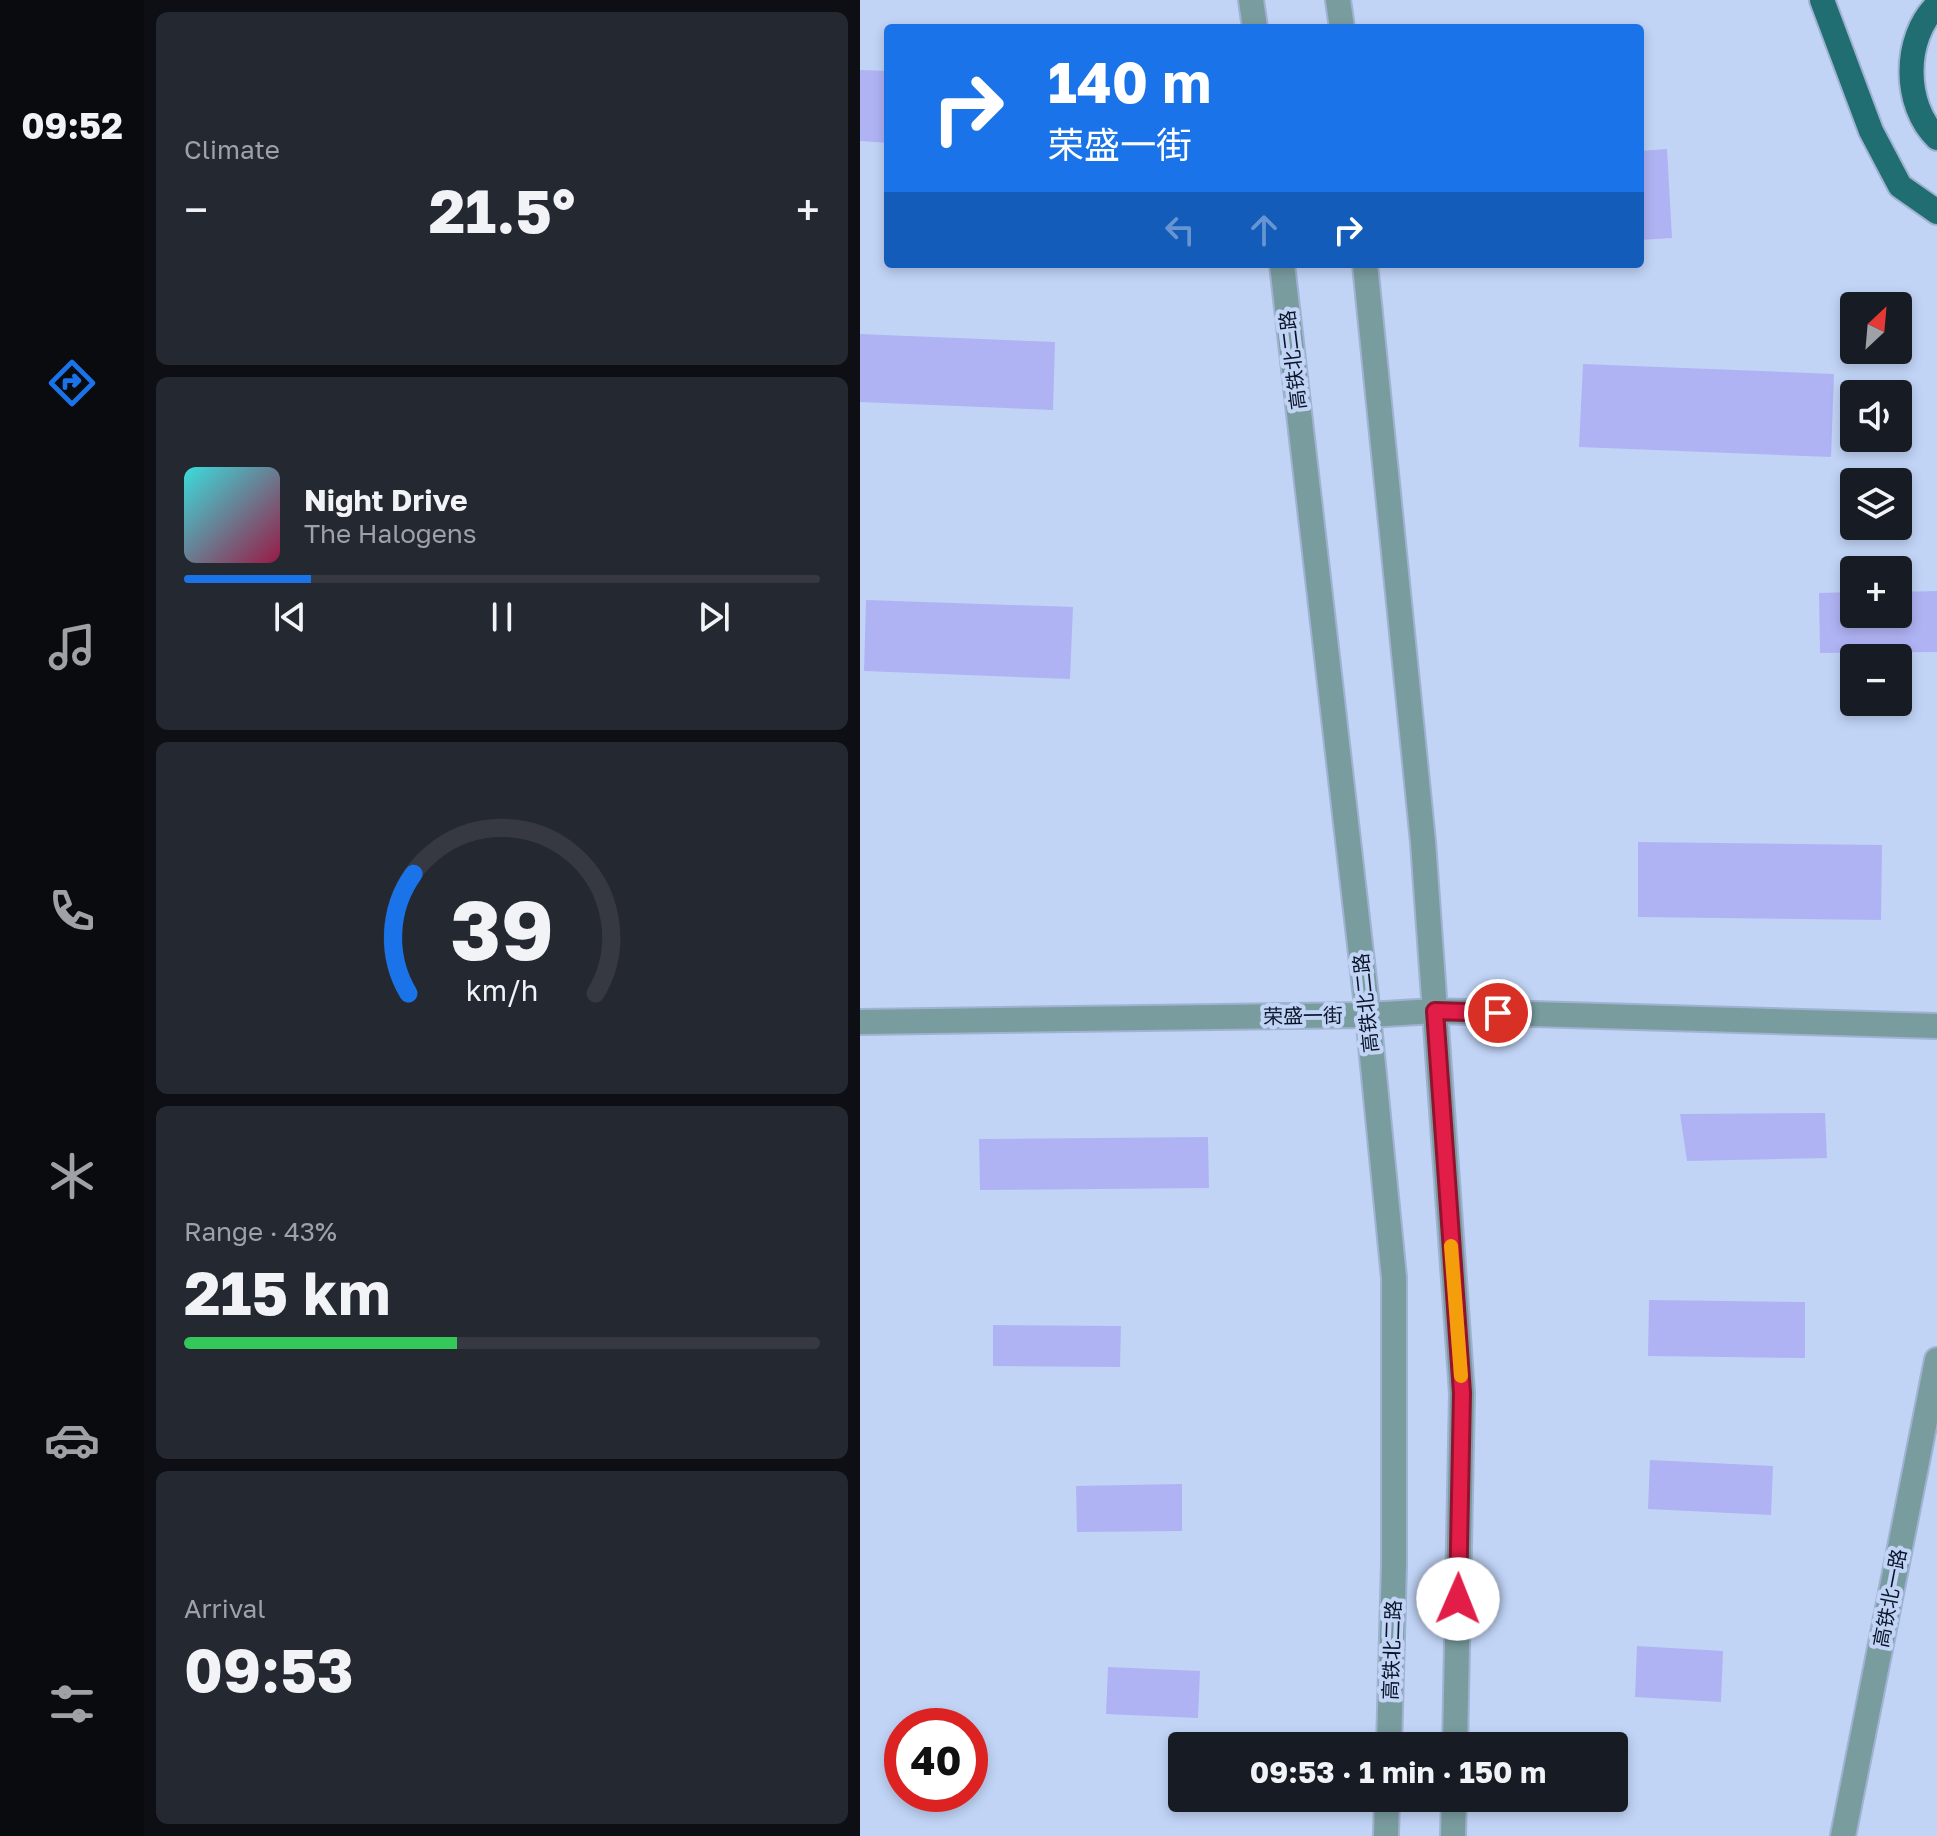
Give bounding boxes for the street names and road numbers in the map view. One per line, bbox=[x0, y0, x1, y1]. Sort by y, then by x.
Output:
street label: 高铁北二路 bbox=[1274, 309, 1310, 411]
street label: 高铁北二路 bbox=[1348, 952, 1382, 1054]
street label: 荣盛一街 bbox=[1263, 1002, 1343, 1028]
street label: 高铁北一路 bbox=[1868, 1546, 1910, 1649]
street label: 高铁北二路 bbox=[1377, 1600, 1405, 1700]

